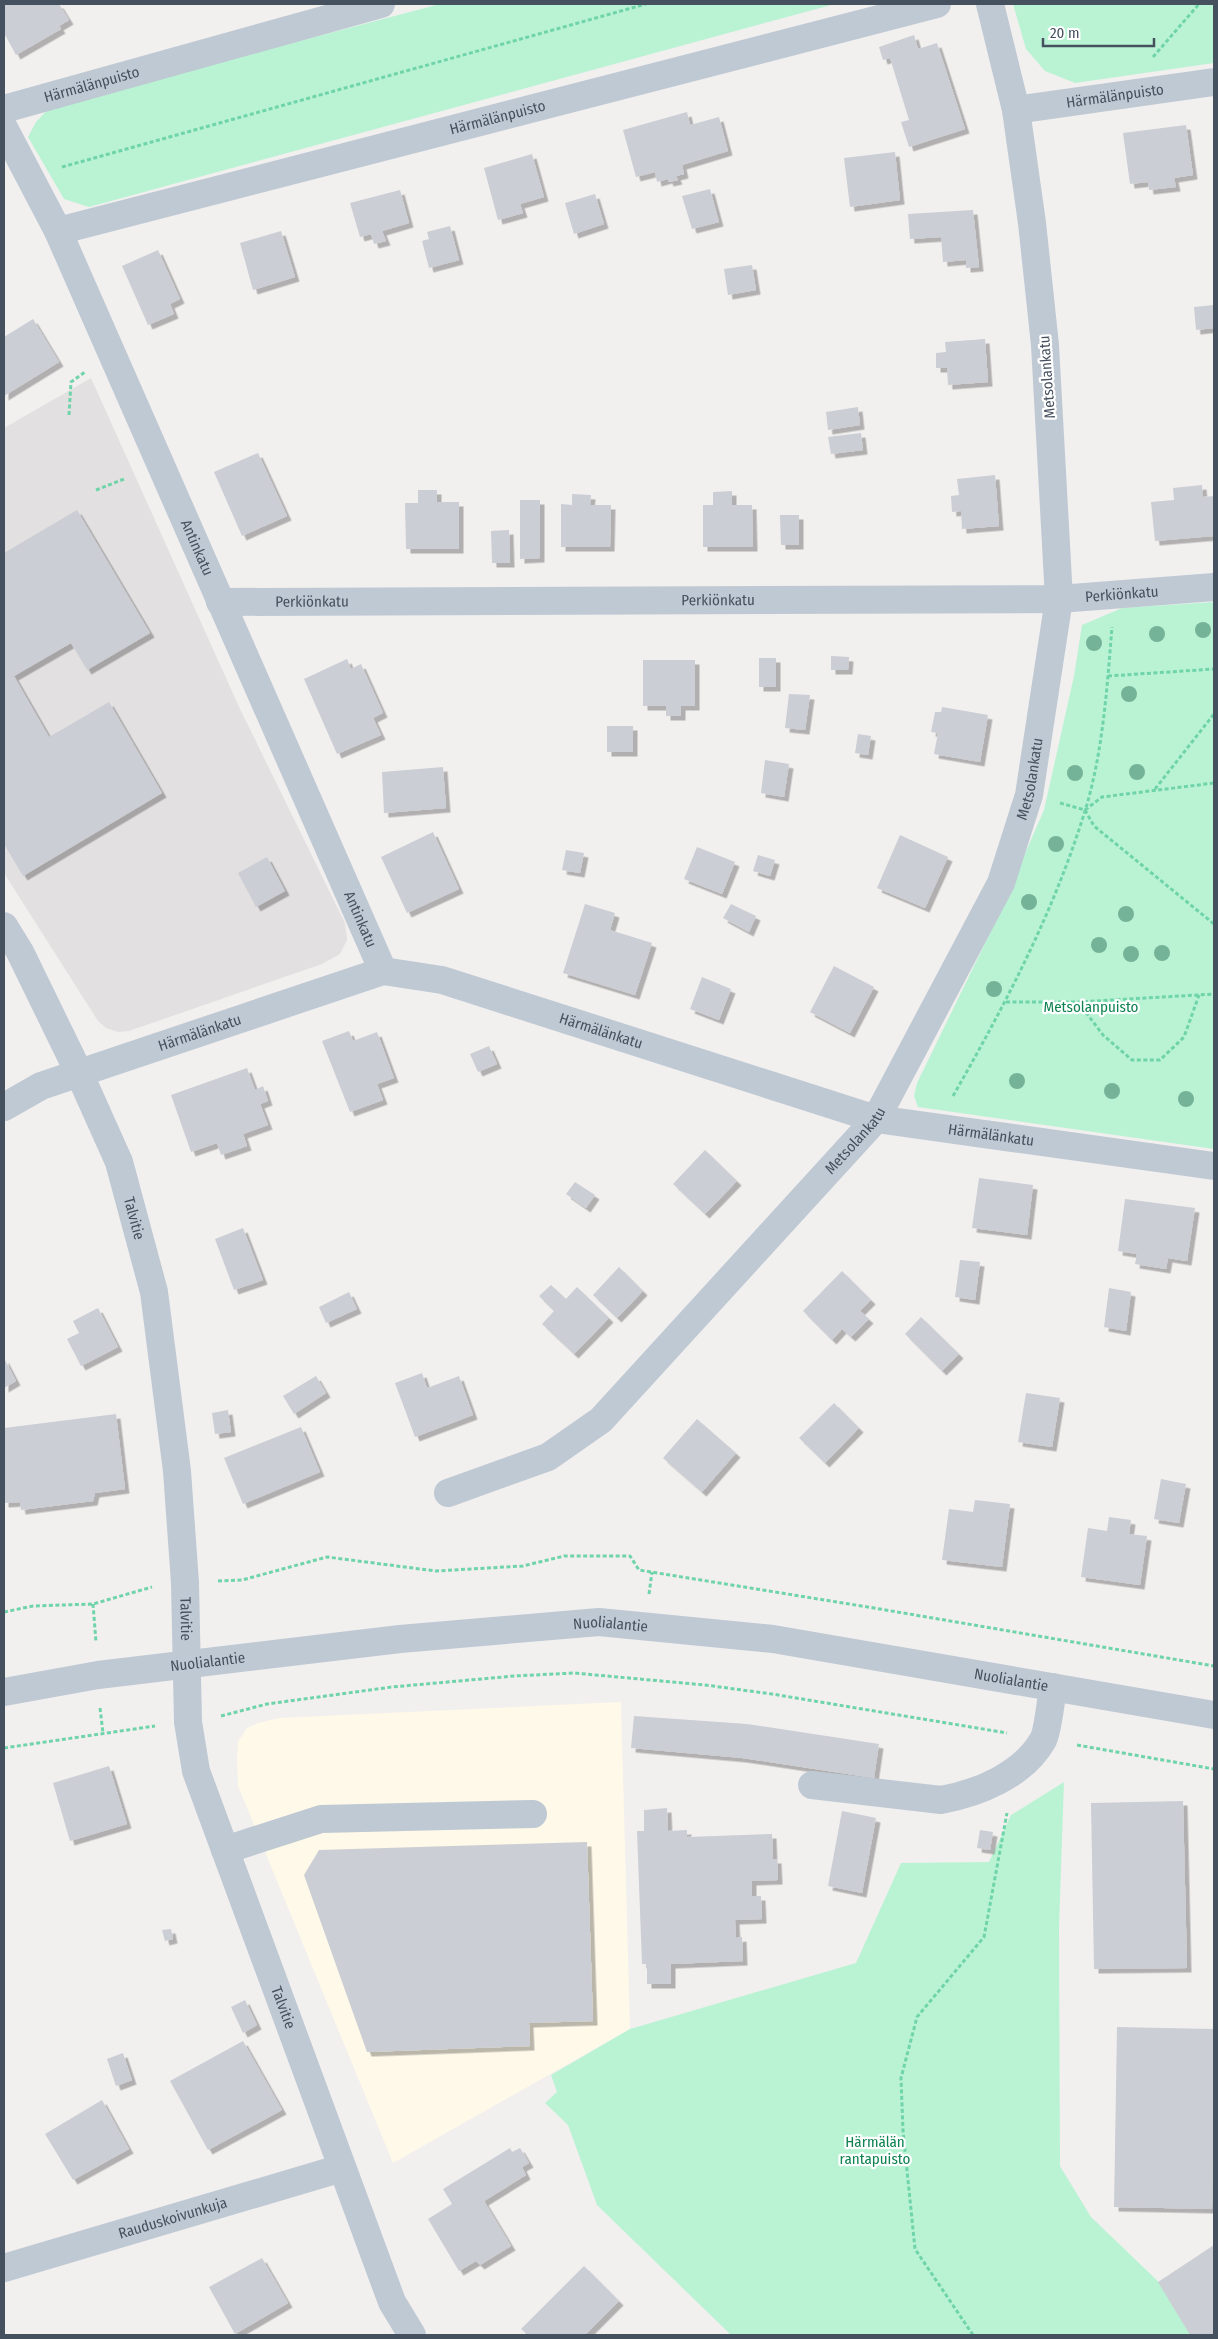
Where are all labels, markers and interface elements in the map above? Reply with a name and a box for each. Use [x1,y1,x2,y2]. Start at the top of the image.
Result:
scale bar [1043,15,1154,47]
text: 20 m [1050,24,1080,42]
street label: Härmälänpuisto [42,63,141,106]
street label: Härmälänpuisto [1065,80,1165,112]
street label: Härmälänpuisto [448,96,547,138]
street label: Metsolankatu [1035,335,1059,419]
street label: Antinkatu [177,517,217,578]
street label: Perkiönkatu [1084,582,1159,606]
street label: Perkiönkatu [681,591,755,609]
street label: Perkiönkatu [275,593,349,611]
street label: Metsolankatu [1013,737,1047,822]
street label: Antinkatu [340,888,380,950]
park label: Metsolanpuisto [1044,998,1139,1016]
street label: Härmälänkatu [557,1009,645,1053]
street label: Härmälänkatu [156,1010,244,1055]
street label: Metsolankatu [821,1104,890,1178]
street label: Härmälänkatu [947,1120,1035,1150]
street label: Talvitie [120,1195,149,1242]
street label: Talvitie [176,1597,195,1641]
street label: Nuolialantie [572,1613,649,1636]
street label: Nuolialantie [169,1649,246,1675]
street label: Nuolialantie [973,1665,1050,1695]
street label: Talvitie [267,1984,299,2031]
park label: Härmälän rantapuisto [840,2133,910,2168]
street label: Rauduskoivunkuja [116,2193,229,2243]

